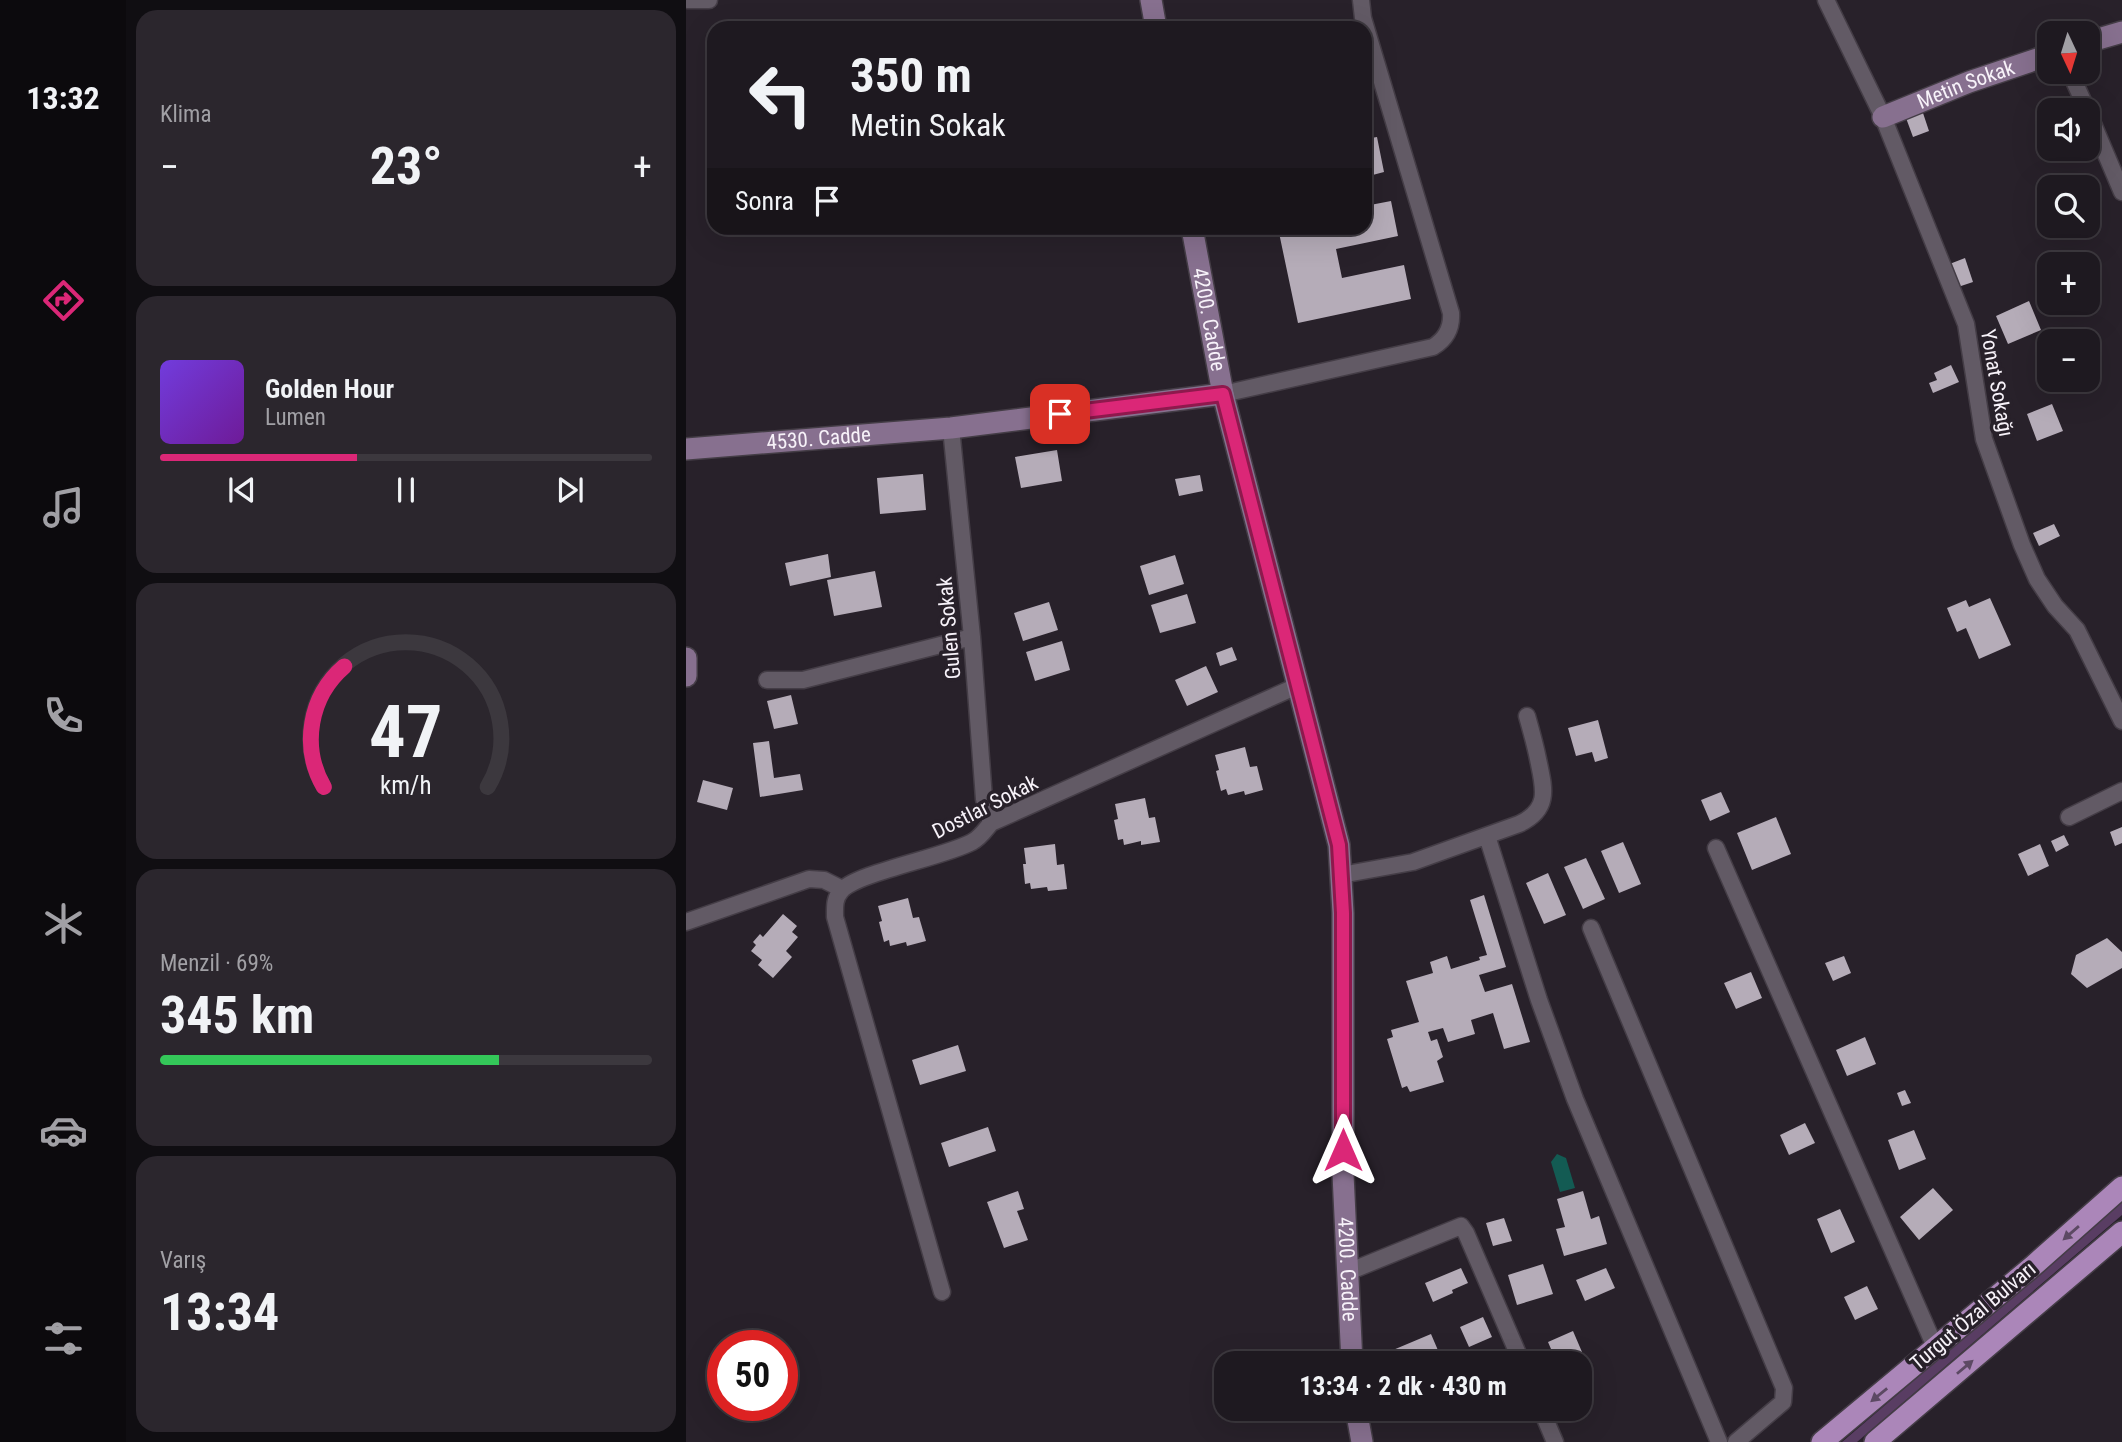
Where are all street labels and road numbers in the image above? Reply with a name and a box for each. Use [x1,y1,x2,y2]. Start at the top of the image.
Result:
street label: Metin Sokak [1914,55,2018,114]
street label: 4200. Cadde [1188,266,1230,373]
street label: Yonat Sokağı [1976,328,2018,438]
street label: 4530. Cadde [766,422,872,455]
street label: Gulen Sokak [933,575,965,680]
street label: Dostlar Sokak [928,770,1042,844]
street label: 4200. Cadde [1333,1216,1362,1322]
street label: Turgut Özal Bulvarı [1906,1257,2040,1375]

